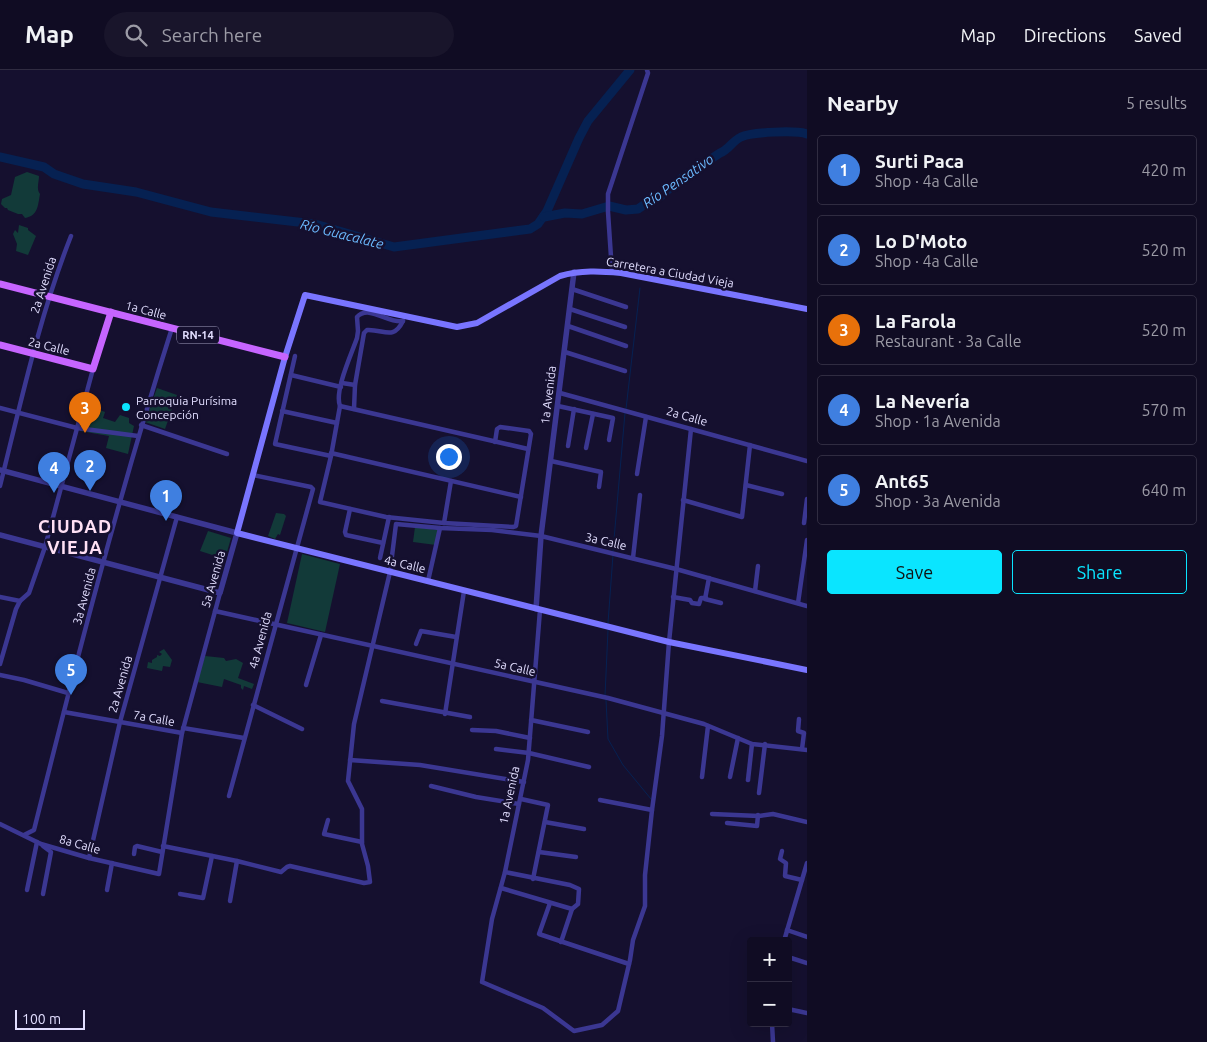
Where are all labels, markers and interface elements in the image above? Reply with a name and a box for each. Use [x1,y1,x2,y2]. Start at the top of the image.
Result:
search box [104,12,454,57]
text: Map [25,21,74,48]
icon: search [122,21,150,49]
text: Search here [162,24,262,46]
text: Map [960,25,996,45]
text: Directions [1024,25,1106,45]
text: Saved [1134,25,1182,45]
text: Nearby [827,91,898,115]
text: 5 results [1126,94,1187,112]
text: Surti Paca [875,150,964,172]
water label: Río Pensativo [640,151,717,211]
text: 1 [839,161,849,179]
text: 420 m [1141,161,1186,179]
text: Shop · 4a Calle [875,172,979,190]
water label: Río Guacalate [299,216,385,252]
text: Lo D'Moto [875,230,968,252]
text: 2 [839,241,849,259]
text: 520 m [1141,241,1186,259]
text: Shop · 4a Calle [875,252,979,270]
street label: Carretera a Ciudad Vieja [605,254,735,290]
street label: 2a Avenida [28,255,58,315]
street label: 1a Calle [124,298,168,322]
text: La Farola [875,310,956,332]
text: 3 [839,321,849,339]
text: 520 m [1141,321,1186,339]
road number: RN-14 [177,326,219,344]
text: Restaurant · 3a Calle [875,332,1021,350]
street label: 2a Calle [27,335,71,357]
street label: 1a Avenida [538,365,558,425]
text: La Nevería [875,390,970,412]
pin: 3 [69,392,101,433]
place label: Parroquia Purísima Concepción [136,394,237,421]
marker: Parroquia Purísima Concepción [120,401,132,413]
text: 4 [839,401,849,419]
text: 570 m [1141,401,1186,419]
street label: 2a Calle [665,404,709,428]
text: Shop · 1a Avenida [875,412,1001,430]
your location [436,444,462,470]
pin: 2 [74,450,106,491]
pin: 4 [38,452,70,493]
text: Ant65 [875,470,929,492]
pin: 1 [150,480,182,521]
text: 5 [839,481,849,499]
text: 640 m [1141,481,1186,499]
text: Shop · 3a Avenida [875,492,1001,510]
district label: CIUDAD VIEJA [38,516,112,557]
street label: 3a Calle [584,530,628,552]
street label: 5a Avenida [199,549,227,609]
button: Save [827,550,1002,594]
button: Share [1012,550,1187,594]
street label: 4a Calle [383,553,427,575]
street label: 3a Avenida [70,566,98,626]
street label: 4a Avenida [246,610,274,670]
pin: 5 [55,654,87,695]
street label: 2a Avenida [106,654,134,714]
street label: 5a Calle [493,656,537,678]
street label: 7a Calle [132,708,176,728]
street label: 1a Avenida [497,765,521,825]
street label: 8a Calle [58,832,102,856]
map controls [747,937,792,1027]
button: + [747,937,792,982]
button: − [747,982,792,1027]
scale bar [15,1007,85,1030]
text: 100 m [22,1011,61,1027]

